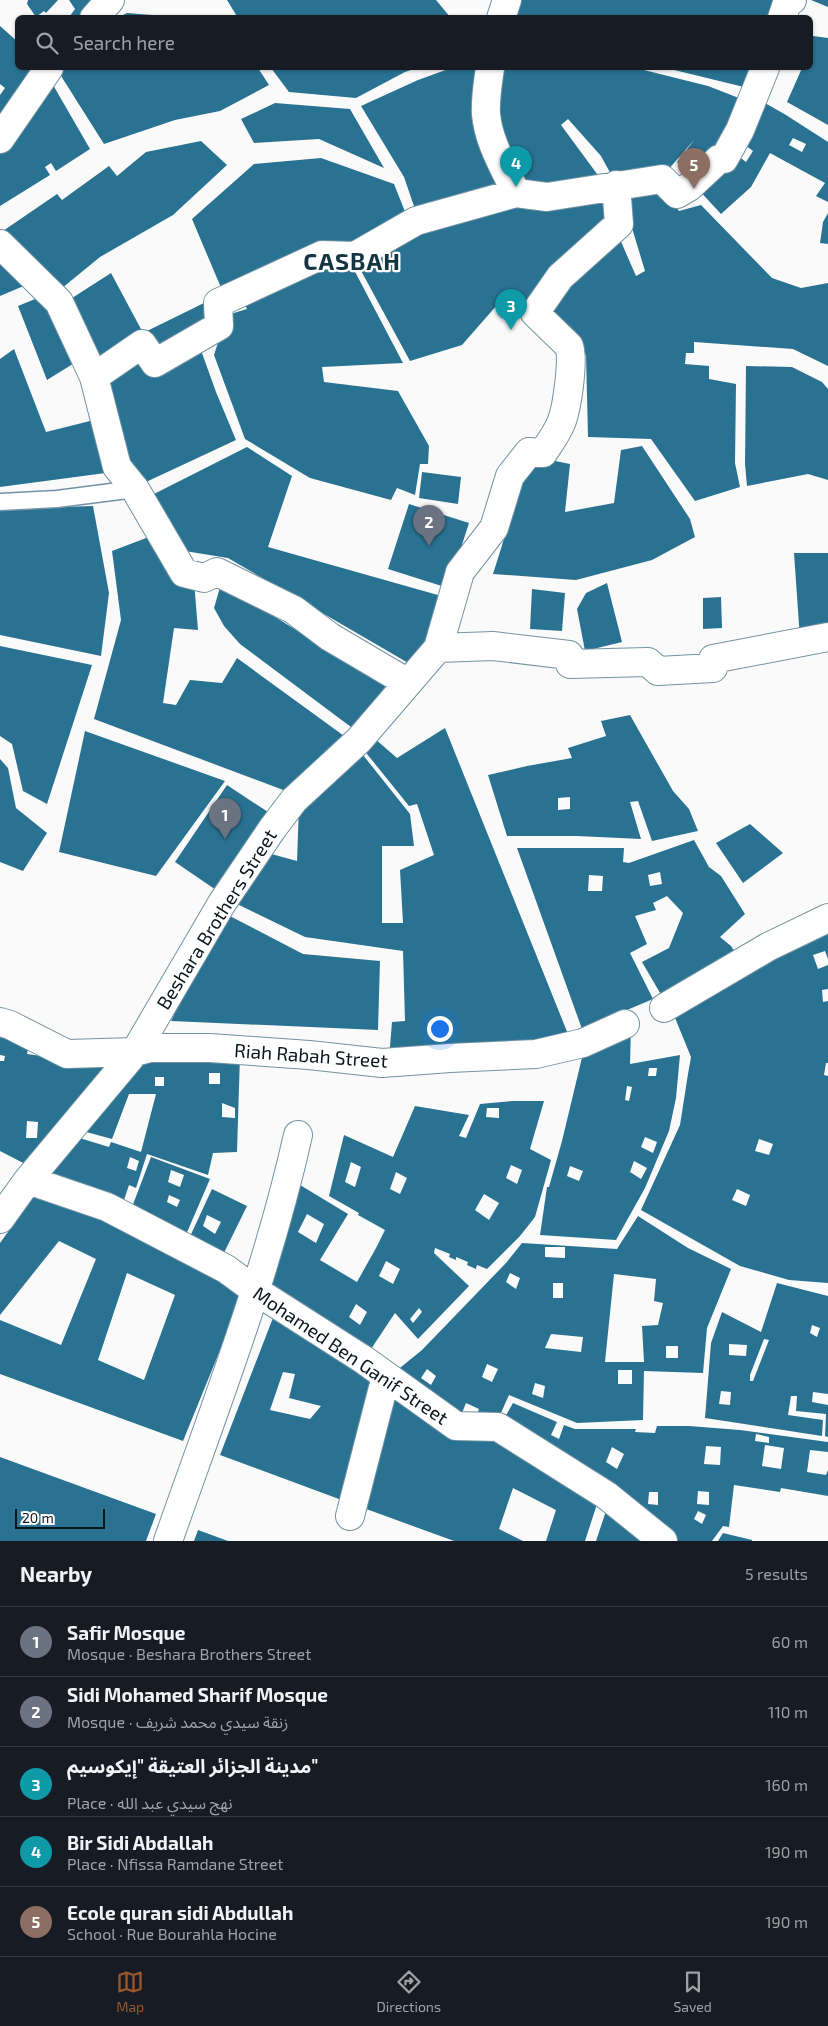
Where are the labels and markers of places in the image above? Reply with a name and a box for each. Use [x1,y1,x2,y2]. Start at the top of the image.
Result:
pin: 4 [500,146,532,187]
pin: 5 [678,148,710,189]
pin: 3 [495,289,527,330]
pin: 2 [413,505,445,546]
pin: 1 [209,798,241,839]

